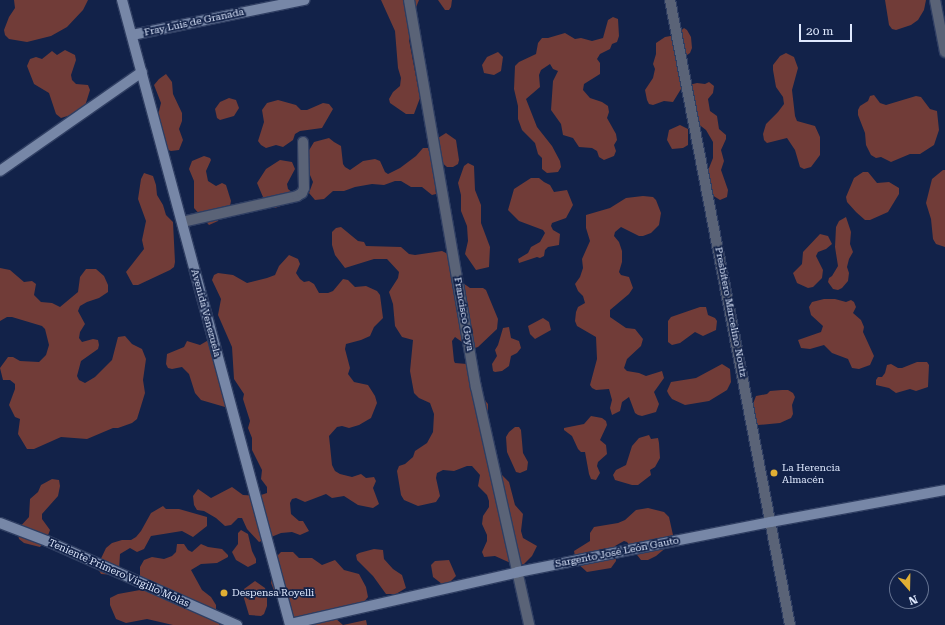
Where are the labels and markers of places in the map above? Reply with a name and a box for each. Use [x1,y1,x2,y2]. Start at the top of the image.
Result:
place label: La Herencia Almacén [782,461,840,484]
marker: La Herencia Almacén [769,468,779,478]
place label: Despensa Royelli [232,587,314,599]
marker: Despensa Royelli [219,588,229,598]

